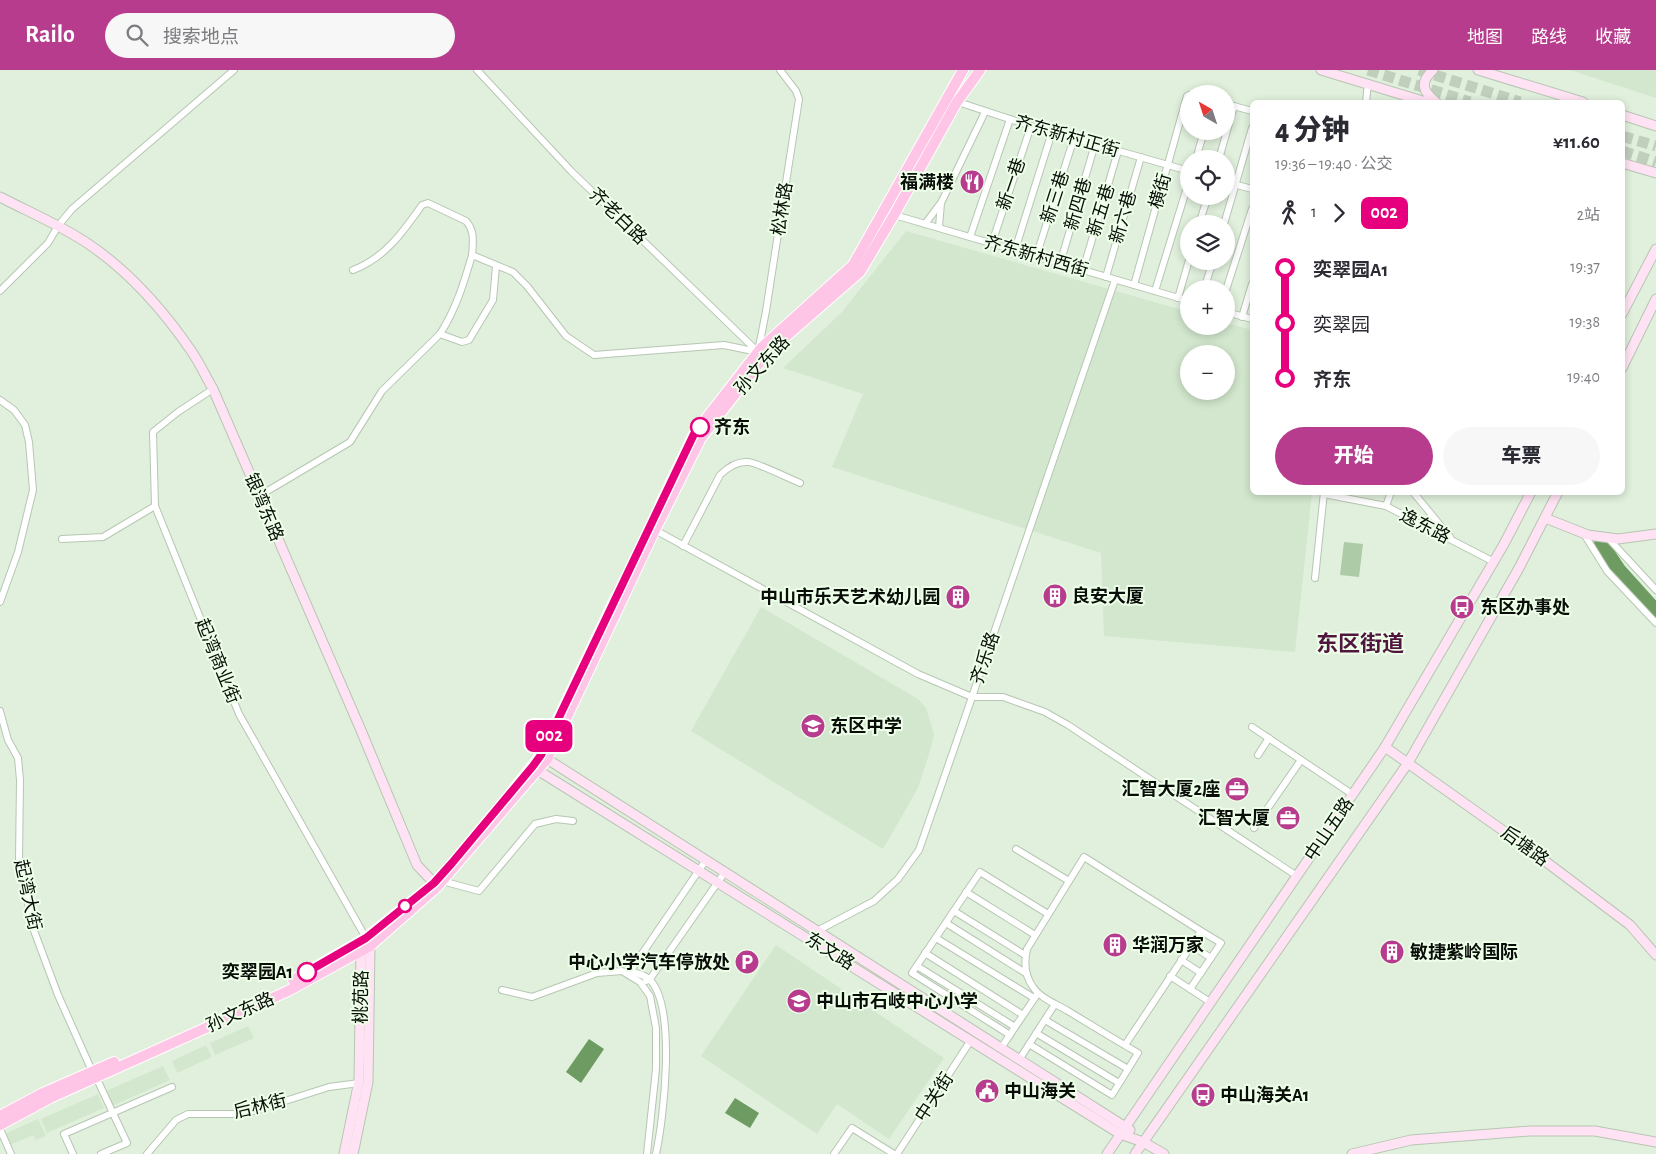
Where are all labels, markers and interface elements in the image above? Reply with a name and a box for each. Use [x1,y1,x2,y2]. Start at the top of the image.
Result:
search box [105,13,455,58]
icon: search [123,21,151,49]
text: Railo [25,23,75,47]
text: 搜索地点 [163,28,239,47]
text: 地图 [1467,29,1503,47]
text: 路线 [1531,29,1567,47]
text: 收藏 [1595,29,1631,47]
north arrow [1180,85,1235,140]
map controls [1180,85,1235,400]
street label: 齐东新村正街 [1012,112,1122,160]
text: 4 分钟 [1275,117,1349,145]
text: ¥11.60 [1553,133,1600,152]
button: locate [1180,150,1235,205]
street label: 新一巷 [993,155,1029,213]
text: 19:36 – 19:40 · 公交 [1275,156,1392,172]
street label: 新三巷 [1037,168,1073,226]
restaurant icon: 福满楼 [959,169,985,195]
street label: 横街 [1145,171,1175,211]
place label: 福满楼 [900,172,954,192]
street label: 新四巷 [1061,175,1095,233]
street label: 松林路 [768,181,796,237]
street label: 新五巷 [1084,181,1118,239]
street label: 齐老白路 [585,184,651,248]
street label: 新六巷 [1106,188,1140,246]
icon: walk [1275,199,1303,227]
icon: forward [1325,199,1353,227]
text: 1 [1311,204,1317,220]
text: 002 [1371,204,1398,222]
text: 2站 [1577,207,1600,223]
button: layers [1180,215,1235,270]
street label: 齐东新村西街 [981,232,1091,280]
text: 19:37 [1570,259,1600,275]
text: 奕翠园A1 [1313,261,1388,280]
button: + [1180,280,1235,335]
text: 19:38 [1569,314,1600,330]
text: 奕翠园 [1313,316,1370,335]
street label: 孙文东路 [730,332,794,398]
button: − [1180,345,1235,400]
text: 19:40 [1567,369,1600,385]
text: 齐东 [1313,371,1351,390]
marker: 齐东 [690,417,710,437]
place label: 齐东 [714,417,750,437]
button: 开始 [1275,427,1433,485]
button: 车票 [1443,427,1600,485]
street label: 银湾东路 [241,470,287,544]
street label: 逸东路 [1396,505,1454,547]
building icon: 良安大厦 [1042,583,1068,609]
building icon: 中山市乐天艺术幼儿园 [945,584,971,610]
place label: 良安大厦 [1072,586,1144,606]
place label: 中山市乐天艺术幼儿园 [760,587,940,607]
bus stop icon: 东区办事处 [1449,594,1475,620]
place label: 东区办事处 [1480,597,1570,617]
street label: 起湾商业街 [192,616,244,706]
street label: 齐乐路 [967,629,1003,687]
district label: 东区街道 [1316,632,1404,655]
school or university icon: 东区中学 [800,713,826,739]
place label: 东区中学 [830,716,902,736]
line badge: 002 [520,720,578,752]
text: 002 [535,727,563,745]
office icon: 汇智大厦2座 [1224,776,1250,802]
place label: 汇智大厦2座 [1122,779,1220,799]
street label: 中山五路 [1301,794,1357,864]
office icon: 汇智大厦 [1275,805,1301,831]
place label: 汇智大厦 [1198,808,1270,828]
street label: 后塘路 [1497,822,1553,870]
street label: 起湾大街 [11,858,45,932]
unlabelled marker [398,899,412,913]
street label: 东文路 [802,928,858,974]
building icon: 华润万家 [1102,932,1128,958]
place label: 华润万家 [1132,935,1204,955]
building icon: 敏捷紫岭国际 [1379,939,1405,965]
place label: 敏捷紫岭国际 [1410,942,1518,962]
parking icon: 中心小学汽车停放处 [734,949,760,975]
place label: 中心小学汽车停放处 [568,952,730,972]
place label: 奕翠园A1 [222,962,293,982]
marker: 奕翠园A1 [297,962,317,982]
street label: 桃苑路 [351,970,371,1024]
street label: 孙文东路 [203,988,277,1036]
school or university icon: 中山市石岐中心小学 [786,988,812,1014]
place label: 中山市石岐中心小学 [816,991,978,1011]
street label: 中关街 [911,1069,957,1125]
public building icon: 中山海关 [974,1078,1000,1104]
place label: 中山海关 [1004,1081,1076,1101]
bus stop icon: 中山海关A1 [1190,1082,1216,1108]
place label: 中山海关A1 [1220,1085,1309,1105]
street label: 后林街 [231,1090,289,1122]

